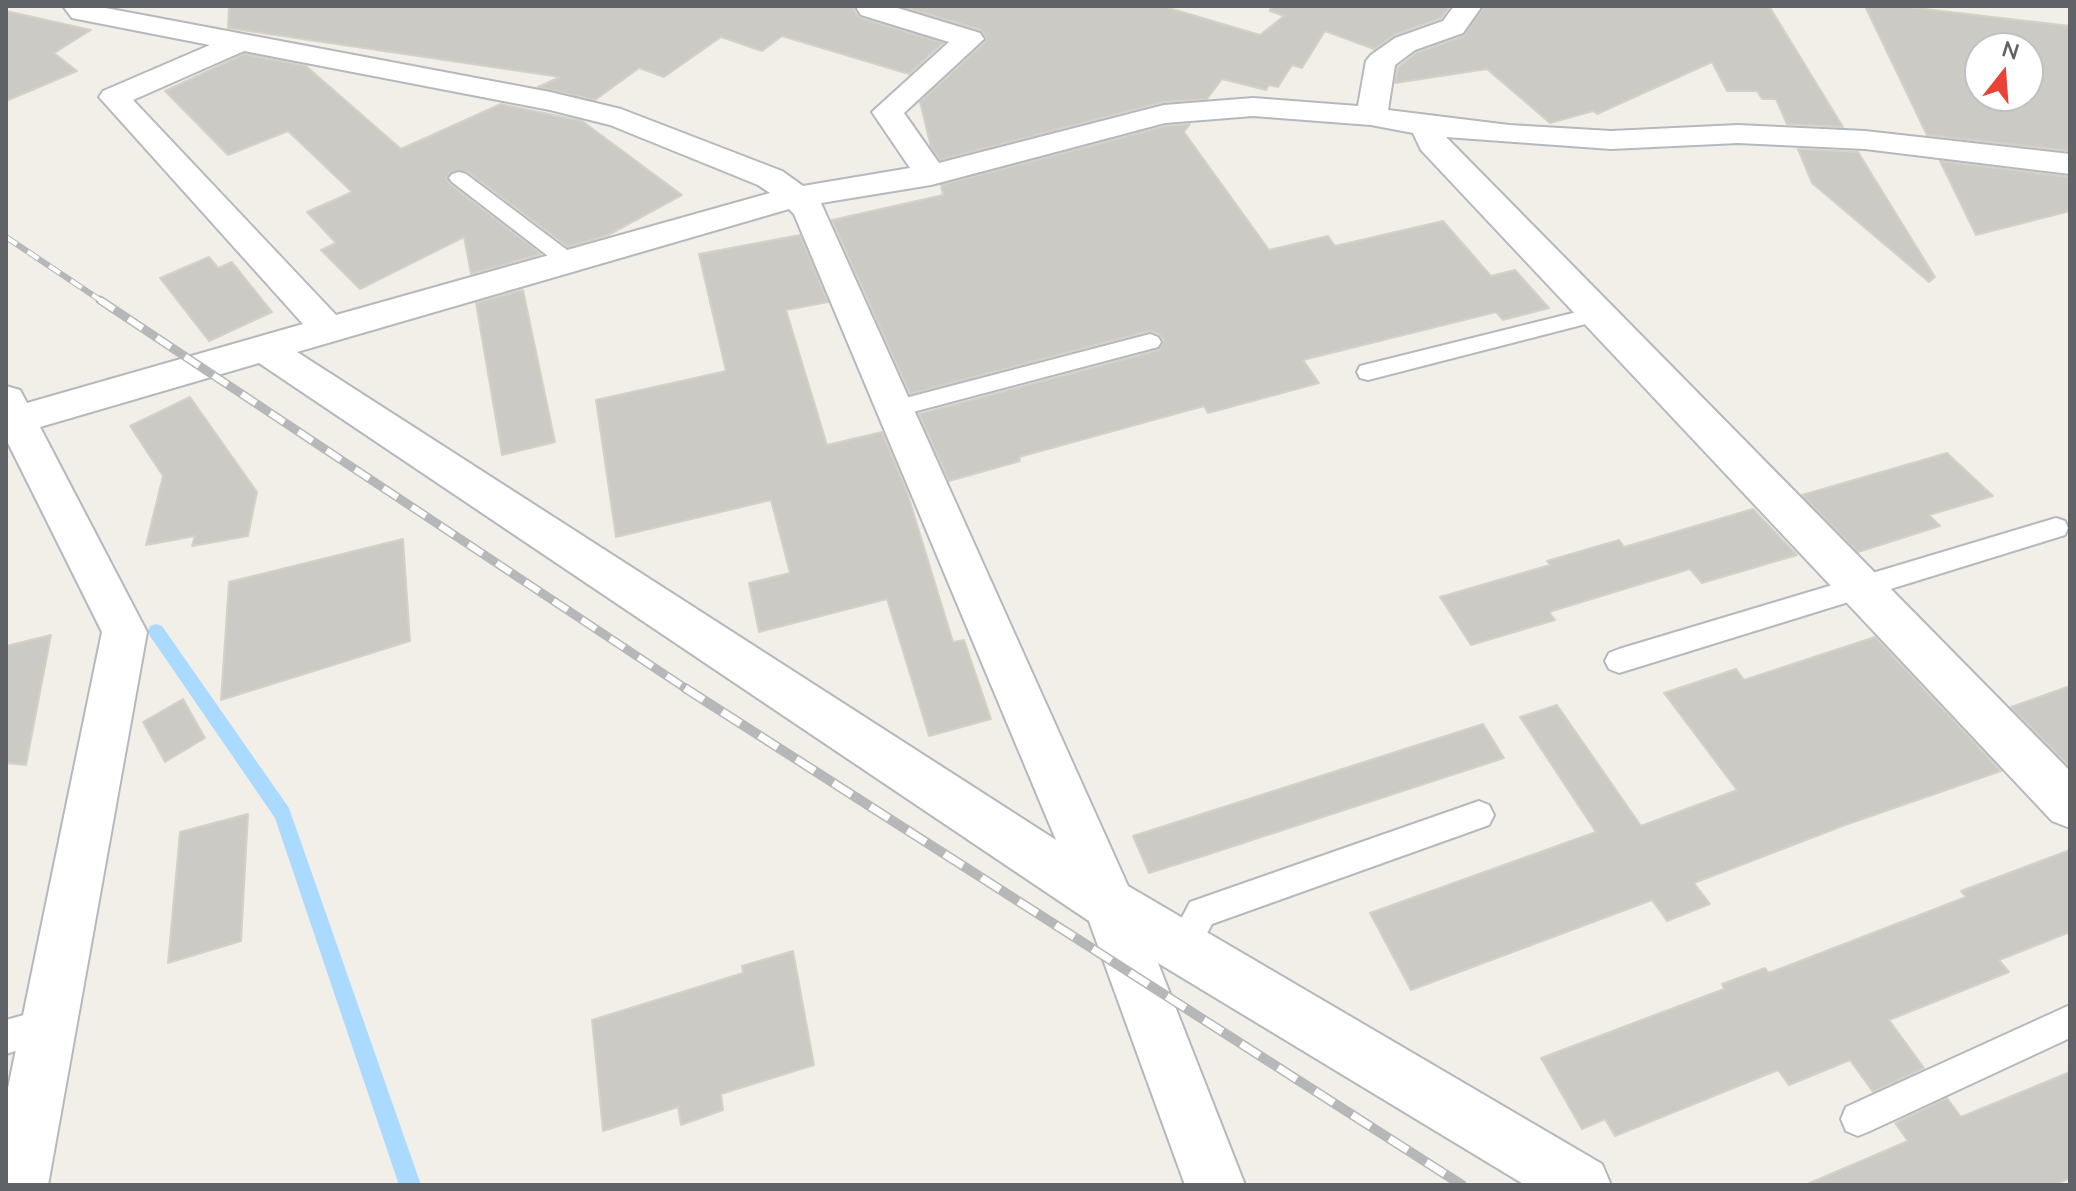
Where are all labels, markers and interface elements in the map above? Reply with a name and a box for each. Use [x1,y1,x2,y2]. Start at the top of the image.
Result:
north arrow [1964,32,2044,112]
text: N [1998,34,2023,68]

